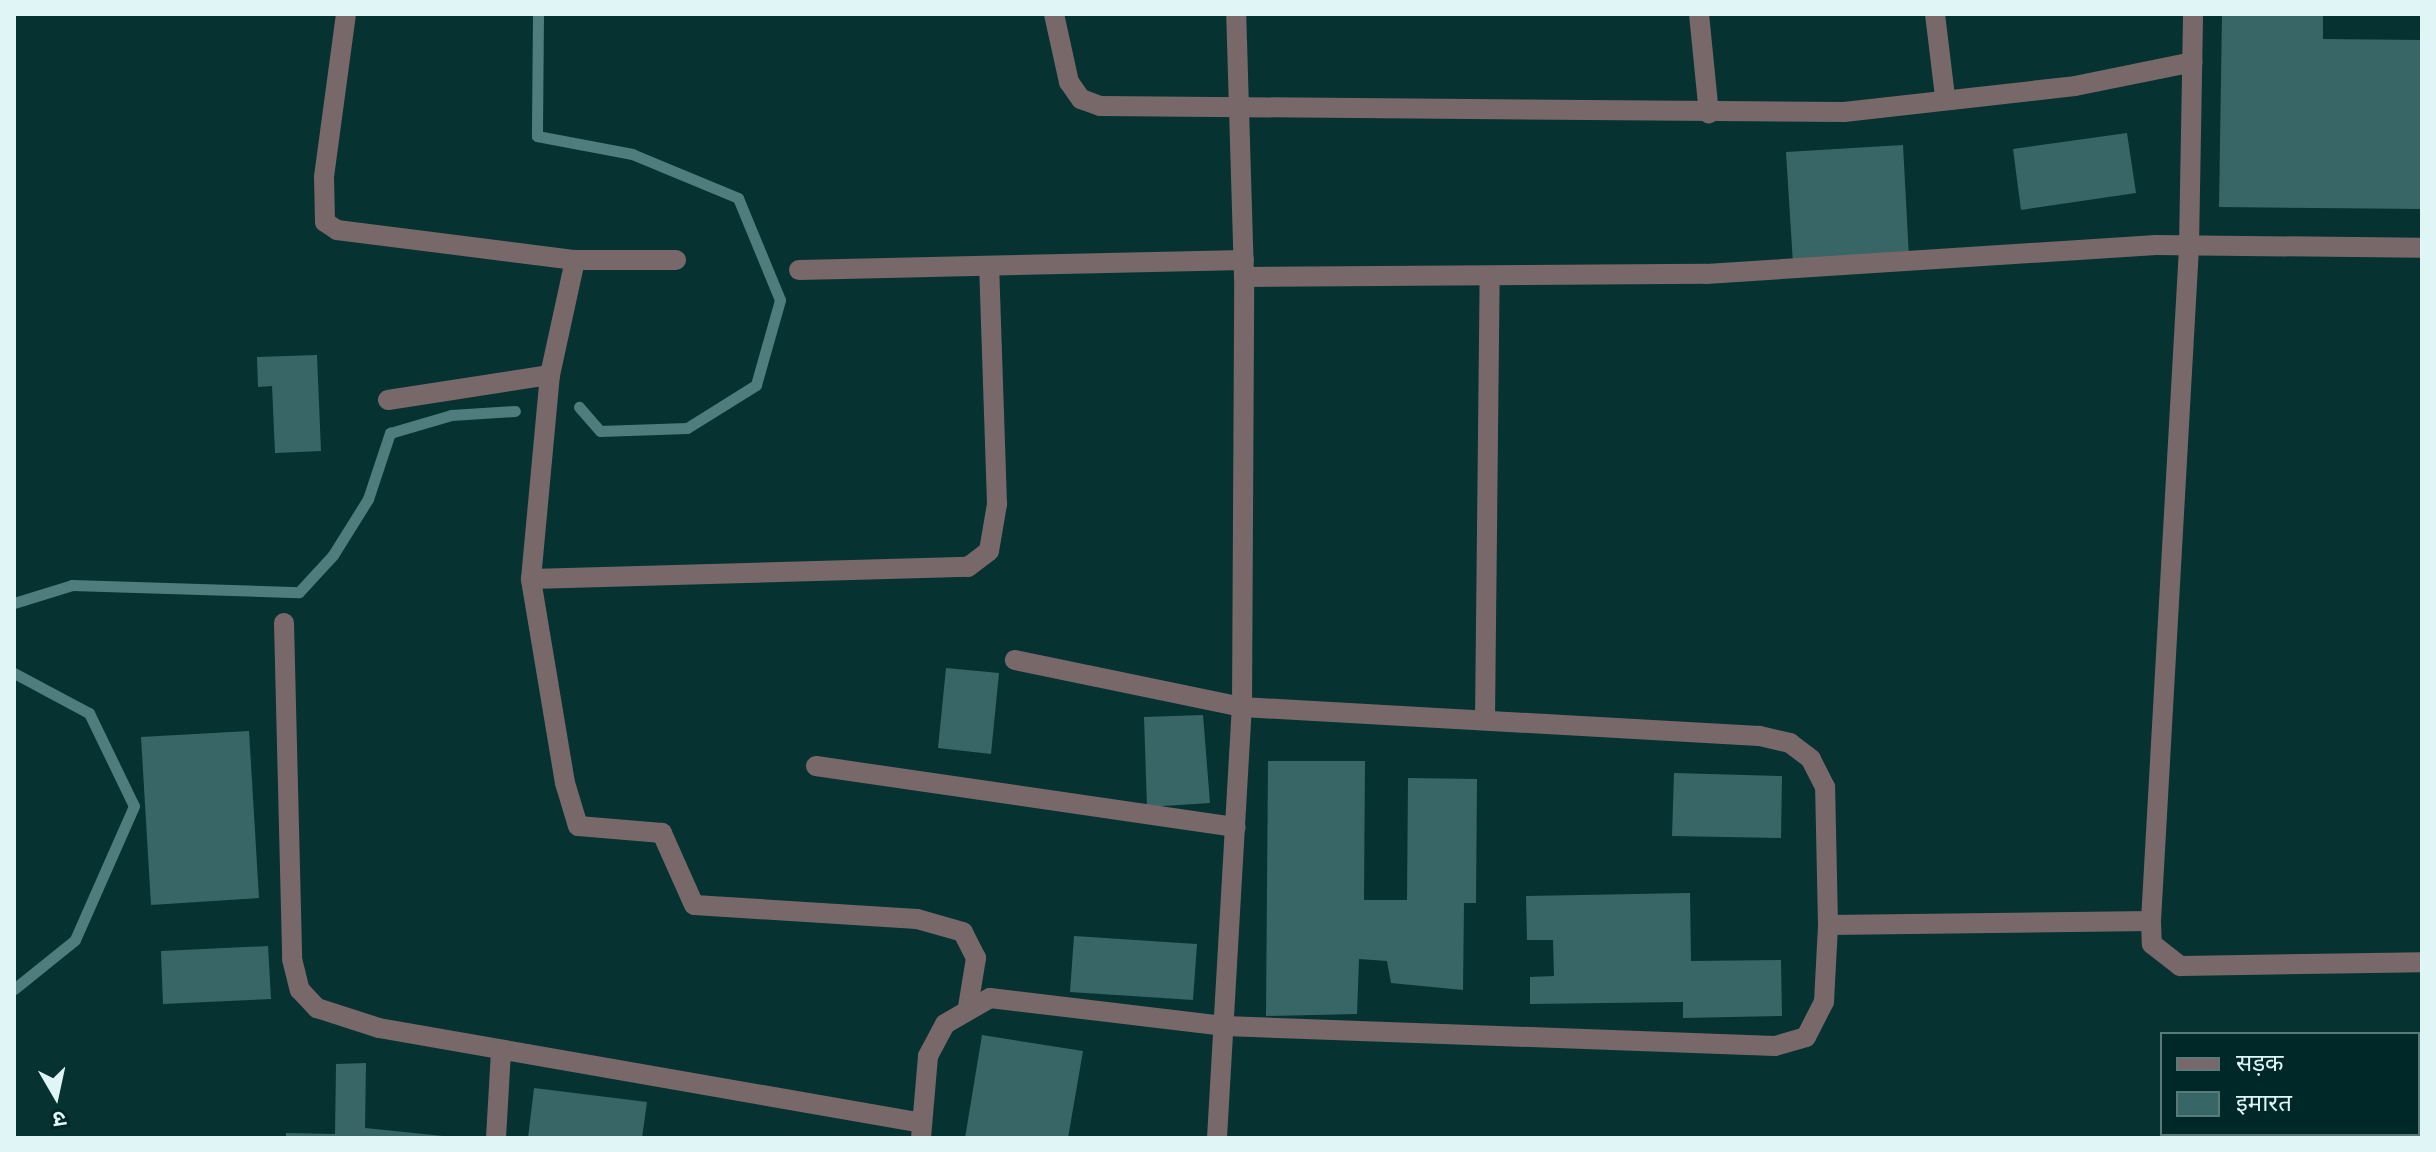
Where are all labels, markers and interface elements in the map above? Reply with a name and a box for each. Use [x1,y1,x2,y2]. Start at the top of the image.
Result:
legend [2160,1032,2420,1136]
text: सड़क [2236,1047,2284,1078]
north arrow [16,1056,96,1136]
text: इमारत [2236,1087,2292,1118]
text: उ [51,1105,68,1135]

